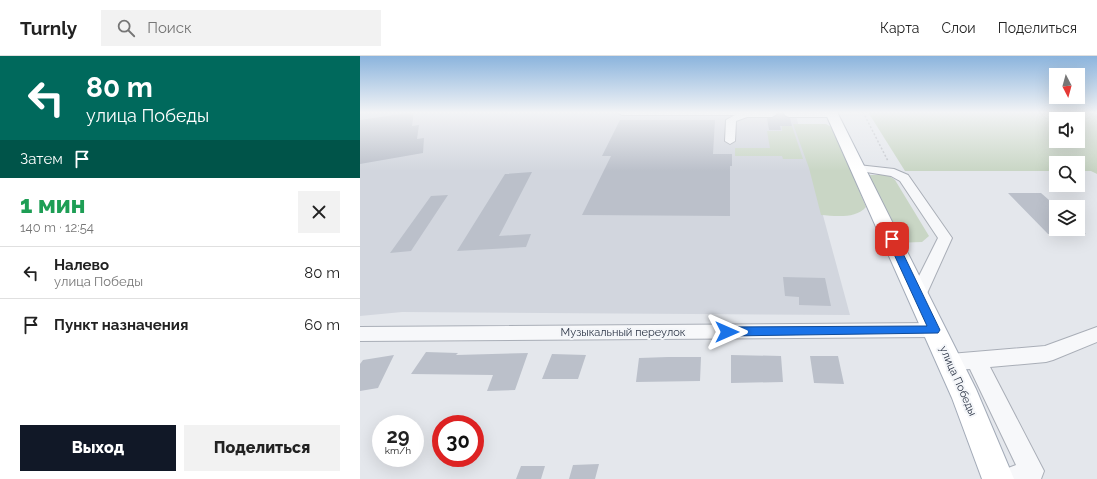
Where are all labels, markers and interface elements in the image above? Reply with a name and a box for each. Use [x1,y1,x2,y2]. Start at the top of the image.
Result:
search box [101,10,381,46]
text: Turnly [20,17,77,39]
icon: search [115,17,137,39]
text: Поиск [147,19,192,37]
text: Карта [880,20,919,36]
text: Слои [941,20,976,36]
text: Поделиться [998,20,1077,36]
north arrow [1049,68,1085,104]
map controls [1049,68,1085,236]
text: 80 m [86,71,153,104]
icon: left [20,72,72,124]
text: улица Победы [86,105,209,126]
button: sound [1049,112,1085,148]
icon: arrive [71,148,93,170]
text: Затем [20,150,63,168]
button: search [1049,156,1085,192]
text: 1 мин [20,190,85,219]
button: close [298,191,340,233]
button: layers [1049,200,1085,236]
text: 140 m · 12:54 [20,220,94,235]
pin [875,222,909,256]
icon: arrive [881,228,903,250]
text: Налево [54,256,109,274]
icon: left [20,262,42,284]
text: 80 m [304,264,340,282]
text: улица Победы [54,274,143,289]
position arrow [706,311,748,353]
icon: arrive [20,314,42,336]
text: Пункт назначения [54,316,188,334]
text: 60 m [304,316,340,334]
street label: Музыкальный переулок [561,326,686,339]
street label: улица Победы [937,344,979,418]
speed limit sign: 30 [432,415,484,467]
text: 29 [386,424,410,448]
button: Выход [20,425,176,471]
button: Поделиться [184,425,340,471]
text: km/h [385,445,411,456]

